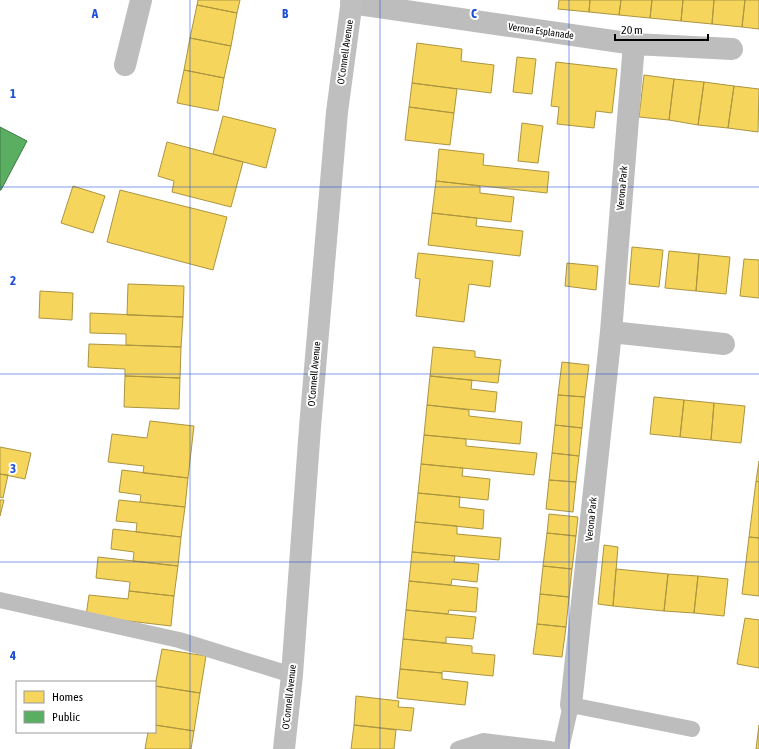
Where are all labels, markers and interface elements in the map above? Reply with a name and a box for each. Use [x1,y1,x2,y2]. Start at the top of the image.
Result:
text: A [91,6,99,21]
text: B [282,6,289,21]
text: C [471,6,477,21]
scale bar [615,16,708,42]
street label: O'Connell Avenue [335,18,355,85]
street label: Verona Esplanade [507,21,575,41]
text: 20 m [621,23,643,37]
text: 1 [10,86,16,101]
street label: Verona Park [615,165,629,211]
text: 2 [10,273,16,288]
street label: O'Connell Avenue [306,341,322,407]
text: 3 [10,461,16,476]
street label: Verona Park [583,496,599,542]
text: 4 [9,648,16,663]
street label: O'Connell Avenue [280,664,298,730]
legend [16,681,156,733]
text: Homes [52,690,83,704]
text: Public [52,710,80,724]

